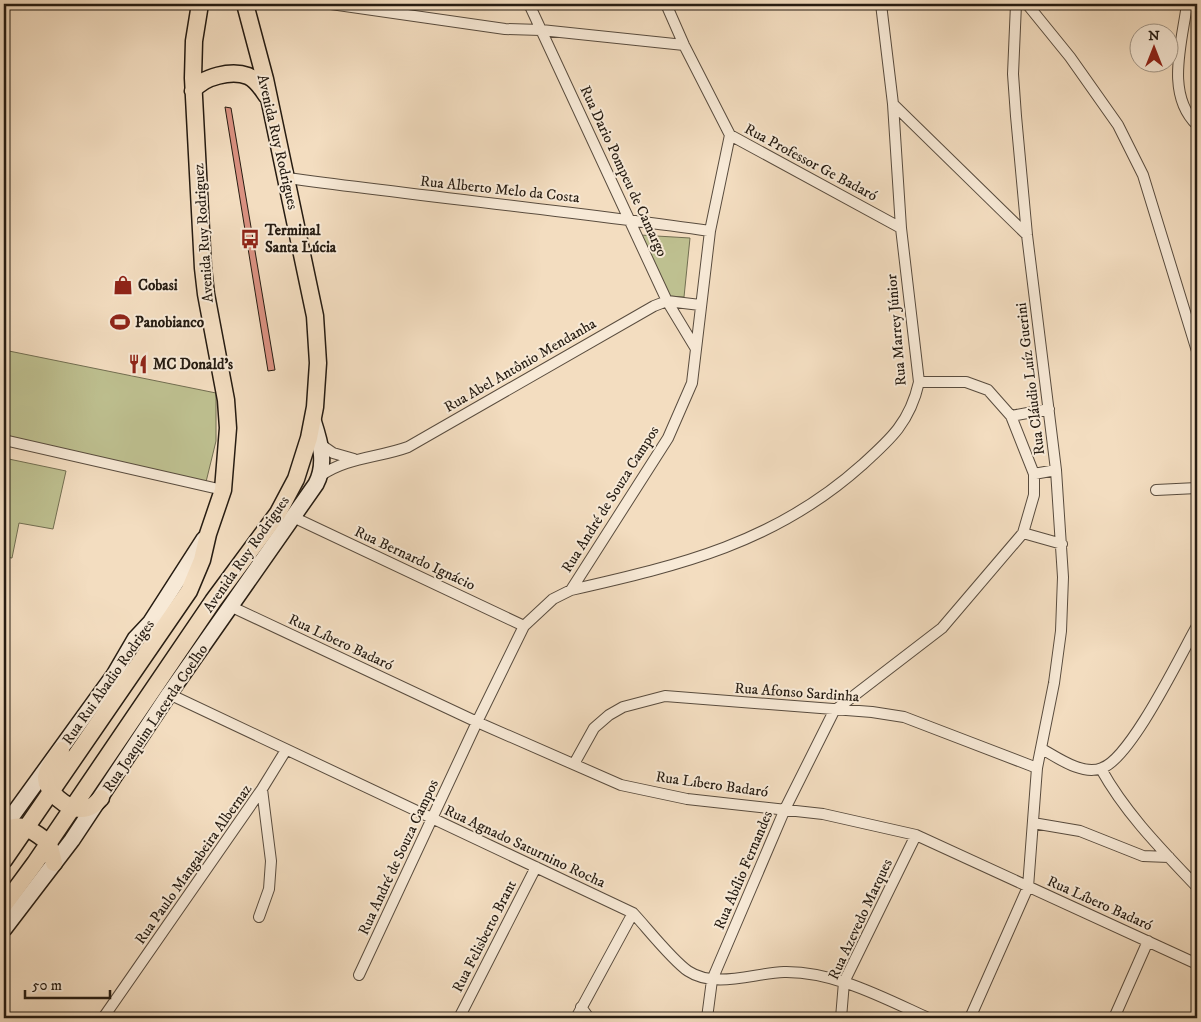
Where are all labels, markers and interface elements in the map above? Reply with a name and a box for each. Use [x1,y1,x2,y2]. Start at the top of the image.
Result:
north arrow [1128,22,1178,72]
text: N [1148,27,1160,45]
street label: Avenida Ruy Rodrigues [253,73,302,212]
street label: Rua Dario Pompeu de Camargo [576,83,672,260]
street label: Rua Professor Ge Badaró [741,119,881,206]
street label: Avenida Ruy Rodriguez [189,162,218,303]
street label: Rua Alberto Melo da Costa [419,172,581,207]
place label: Terminal Santa Lúcia [264,221,337,257]
bus stop icon: Terminal Santa Lúcia [239,228,261,250]
street label: Rua Marrey Júnior [882,273,911,387]
shop icon: Cobasi [112,274,134,296]
place label: Cobasi [138,276,178,295]
street label: Rua Cláudio Luíz Guerini [1012,301,1049,456]
sports icon: Panobianco [109,311,131,333]
place label: Panobianco [135,313,205,332]
street label: Rua Abel Antônio Mendanha [441,314,600,417]
restaurant icon: MC Donald's [127,353,149,375]
place label: MC Donald's [153,355,233,374]
street label: Rua André de Souza Campos [557,422,663,576]
street label: Avenida Ruy Rodrigues [199,492,294,616]
street label: Rua Bernardo Ignácio [351,522,478,595]
street label: Rua Líbero Badaró [285,610,396,675]
street label: Rua Rui Abadio Rodriges [58,616,159,749]
street label: Rua Joaquim Lacerda Coelho [99,641,212,796]
street label: Rua Afonso Sardinha [734,679,861,706]
street label: Rua Líbero Badaró [654,767,769,802]
street label: Rua André de Souza Campos [354,776,443,938]
street label: Rua Paulo Mangabeira Albernaz [131,780,256,948]
street label: Rua Agnado Saturnino Rocha [441,801,609,892]
street label: Rua Abílio Fernandes [710,808,777,933]
street label: Rua Azevedo Marques [824,856,897,983]
street label: Rua Líbero Badaró [1044,872,1155,935]
street label: Rua Felisberto Brant [448,877,521,995]
scale bar [25,967,110,999]
text: 50 m [32,976,62,995]

